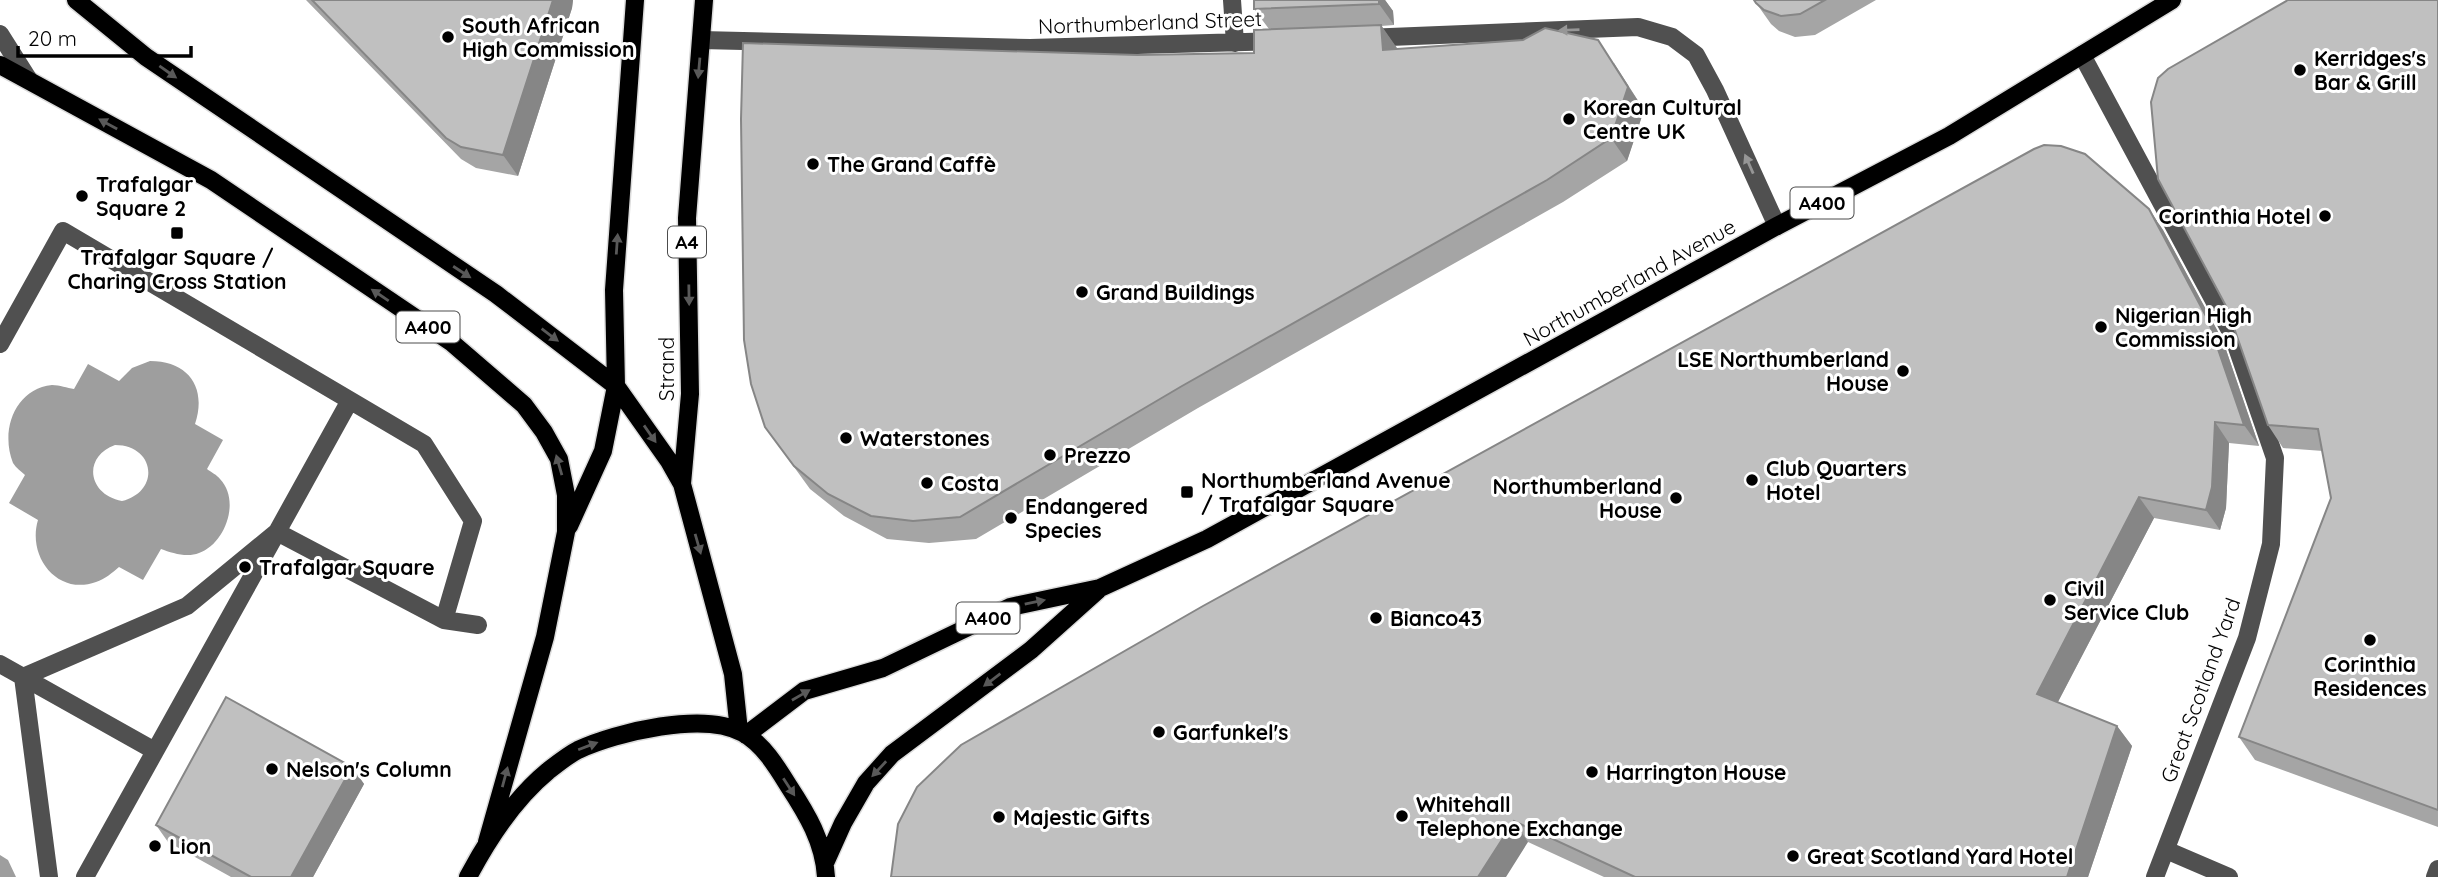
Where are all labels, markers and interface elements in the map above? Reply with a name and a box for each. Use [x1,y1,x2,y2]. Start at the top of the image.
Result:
street label: Northumberland Street [1037,5,1263,39]
place label: South African High Commission [462,12,634,62]
scale bar [18,14,191,58]
one-way arrow [1558,24,1580,35]
text: 20 m [28,25,77,51]
marker: South African High Commission [440,29,456,45]
place label: Kerridges's Bar & Grill [2314,45,2426,95]
one-way arrow [693,57,704,79]
marker: Kerridges's Bar & Grill [2292,62,2308,78]
one-way arrow [159,65,177,79]
place label: Korean Cultural Centre UK [1583,94,1742,144]
marker: Korean Cultural Centre UK [1561,111,1577,127]
one-way arrow [98,118,118,130]
place label: The Grand Caffè [827,151,996,177]
one-way arrow [1743,154,1755,174]
marker: The Grand Caffè [805,156,821,172]
place label: Trafalgar Square 2 [96,171,193,221]
marker: Trafalgar Square 2 [74,188,90,204]
road number: A400 [1790,188,1854,218]
place label: Corinthia Hotel [2158,203,2311,229]
marker: Corinthia Hotel [2317,208,2333,224]
street label: Northumberland Avenue [1518,213,1740,351]
marker: Trafalgar Square / Charing Cross Station [169,225,185,241]
road number: A4 [668,226,706,258]
one-way arrow [612,233,623,255]
place label: Trafalgar Square / Charing Cross Station [67,244,287,294]
one-way arrow [452,265,472,278]
place label: Grand Buildings [1096,279,1255,305]
one-way arrow [683,284,694,306]
marker: Grand Buildings [1074,284,1090,300]
one-way arrow [371,289,390,302]
place label: Nigerian High Commission [2115,302,2252,352]
road number: A400 [396,312,460,342]
marker: Nigerian High Commission [2093,319,2109,335]
one-way arrow [541,328,559,342]
street label: Strand [653,337,679,401]
place label: LSE Northumberland House [1677,346,1889,396]
marker: LSE Northumberland House [1895,363,1911,379]
one-way arrow [643,425,657,443]
place label: Waterstones [860,425,990,451]
marker: Waterstones [838,430,854,446]
place label: Prezzo [1064,442,1131,468]
marker: Prezzo [1042,447,1058,463]
one-way arrow [554,454,564,475]
place label: Club Quarters Hotel [1766,455,1907,505]
place label: Northumberland Avenue / Trafalgar Square [1201,467,1451,517]
place label: Costa [941,470,999,496]
marker: Club Quarters Hotel [1744,472,1760,488]
place label: Northumberland House [1493,473,1662,523]
marker: Costa [919,475,935,491]
marker: Northumberland Avenue / Trafalgar Square [1179,484,1195,500]
marker: Northumberland House [1668,490,1684,506]
place label: Endangered Species [1025,493,1148,543]
marker: Endangered Species [1003,510,1019,526]
one-way arrow [694,534,704,555]
place label: Trafalgar Square [259,554,435,580]
marker: Trafalgar Square [237,559,253,575]
place label: Civil Service Club [2064,575,2189,625]
marker: Civil Service Club [2042,592,2058,608]
street label: Great Scotland Yard [2155,594,2245,786]
one-way arrow [1024,596,1046,607]
road number: A400 [956,603,1020,634]
place label: Bianco43 [1390,605,1482,631]
marker: Bianco43 [1368,610,1384,626]
marker: Corinthia Residences [2362,632,2378,648]
place label: Corinthia Residences [2313,651,2427,701]
one-way arrow [983,673,1001,687]
one-way arrow [792,689,811,701]
place label: Garfunkel's [1173,719,1288,745]
marker: Garfunkel's [1151,724,1167,740]
one-way arrow [578,741,599,752]
place label: Nelson's Column [286,756,452,782]
place label: Harrington House [1606,759,1786,785]
one-way arrow [871,760,887,778]
marker: Nelson's Column [264,761,280,777]
marker: Harrington House [1584,764,1600,780]
one-way arrow [500,765,511,787]
one-way arrow [783,777,796,796]
place label: Whitehall Telephone Exchange [1416,791,1623,841]
place label: Majestic Gifts [1013,804,1150,830]
marker: Whitehall Telephone Exchange [1394,808,1410,824]
marker: Majestic Gifts [991,809,1007,825]
place label: Lion [169,833,211,859]
marker: Lion [147,838,163,854]
place label: Great Scotland Yard Hotel [1807,843,2074,869]
marker: Great Scotland Yard Hotel [1785,848,1801,864]

